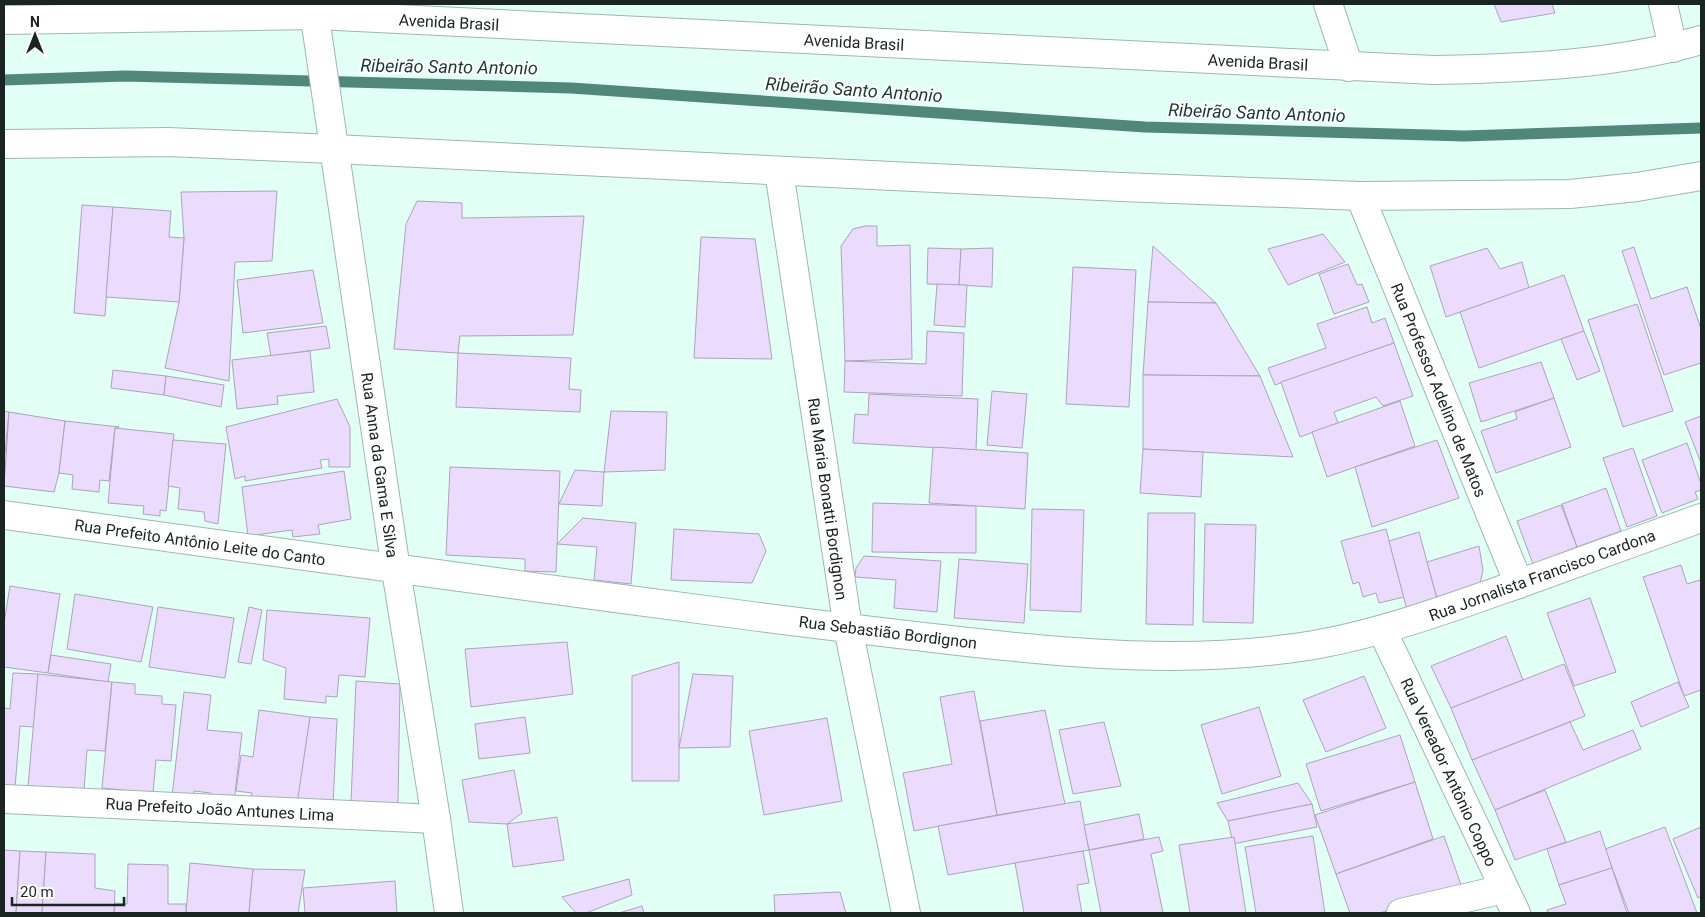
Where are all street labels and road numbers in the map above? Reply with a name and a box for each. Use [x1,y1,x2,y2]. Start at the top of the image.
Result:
street label: Avenida Brasil [398,10,500,35]
street label: Avenida Brasil [803,30,905,55]
street label: Avenida Brasil [1207,50,1309,75]
street label: Rua Professor Adelino de Matos [1387,280,1490,500]
street label: Rua Anna da Gama E Silva [357,371,402,559]
street label: Rua Maria Bonatti Bordignon [804,397,851,601]
street label: Rua Prefeito Antônio Leite do Canto [73,515,327,570]
street label: Rua Jornalista Francisco Cardona [1426,526,1658,625]
street label: Rua Sebastião Bordignon [798,612,978,653]
street label: Rua Vereador Antônio Coppo [1396,675,1501,869]
street label: Rua Prefeito João Antunes Lima [105,794,335,825]

